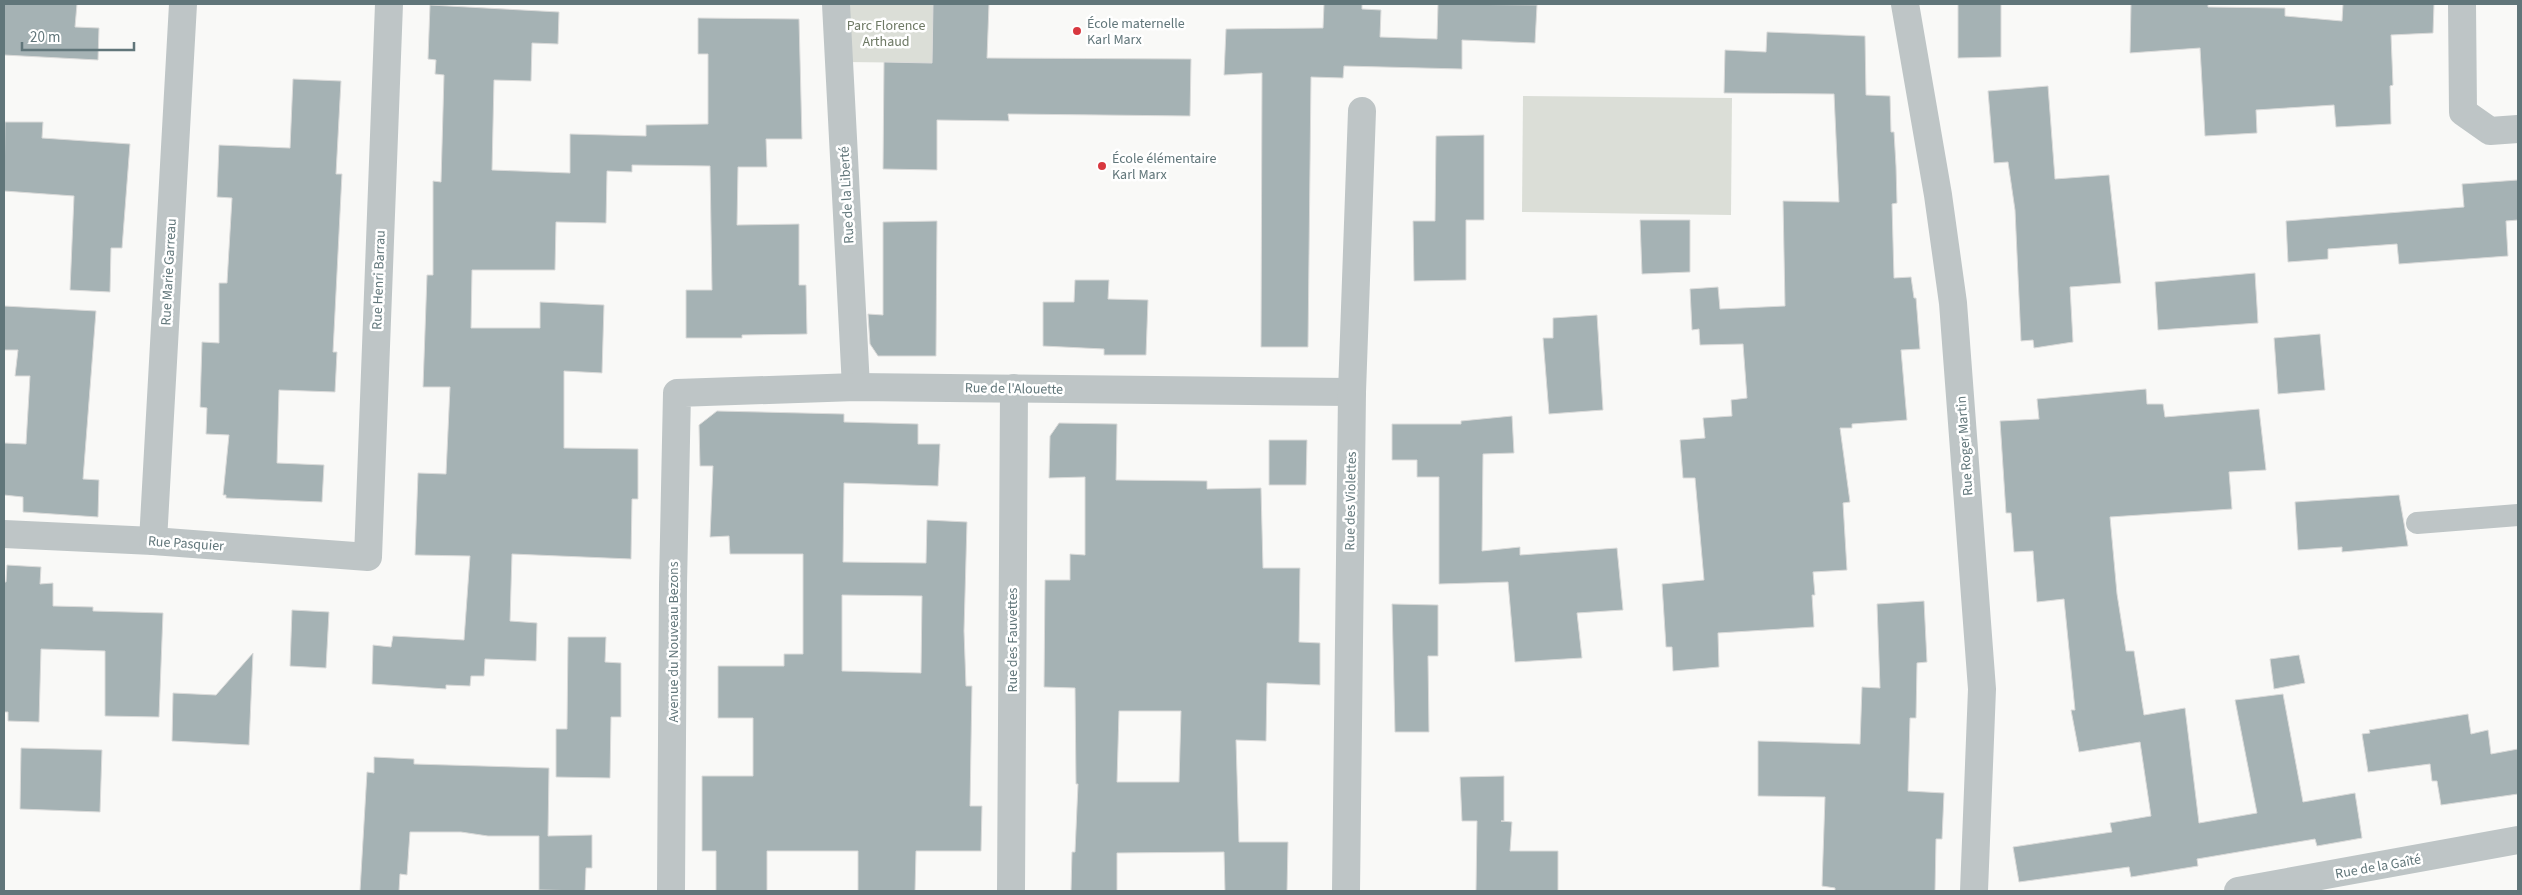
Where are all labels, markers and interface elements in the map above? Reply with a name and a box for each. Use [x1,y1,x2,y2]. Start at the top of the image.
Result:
place label: École maternelle Karl Marx [1087,14,1185,50]
park label: Parc Florence Arthaud [847,16,925,52]
scale bar [22,20,135,52]
marker: École maternelle Karl Marx [1071,25,1083,37]
text: 20 m [30,27,60,48]
street label: Rue de la Liberté [834,146,860,244]
place label: École élémentaire Karl Marx [1112,149,1217,185]
marker: École élémentaire Karl Marx [1096,160,1108,172]
street label: Rue Marie Garreau [156,218,182,326]
street label: Rue Henri Barrau [367,230,391,330]
street label: Rue de l'Alouette [965,378,1063,400]
street label: Rue Roger Martin [1952,395,1978,497]
street label: Rue des Violettes [1340,451,1362,551]
street label: Rue Pasquier [147,531,225,557]
street label: Avenue du Nouveau Bezons [664,561,684,723]
street label: Rue des Fauvettes [1003,587,1023,692]
street label: Rue de la Gaîté [2334,850,2423,884]

